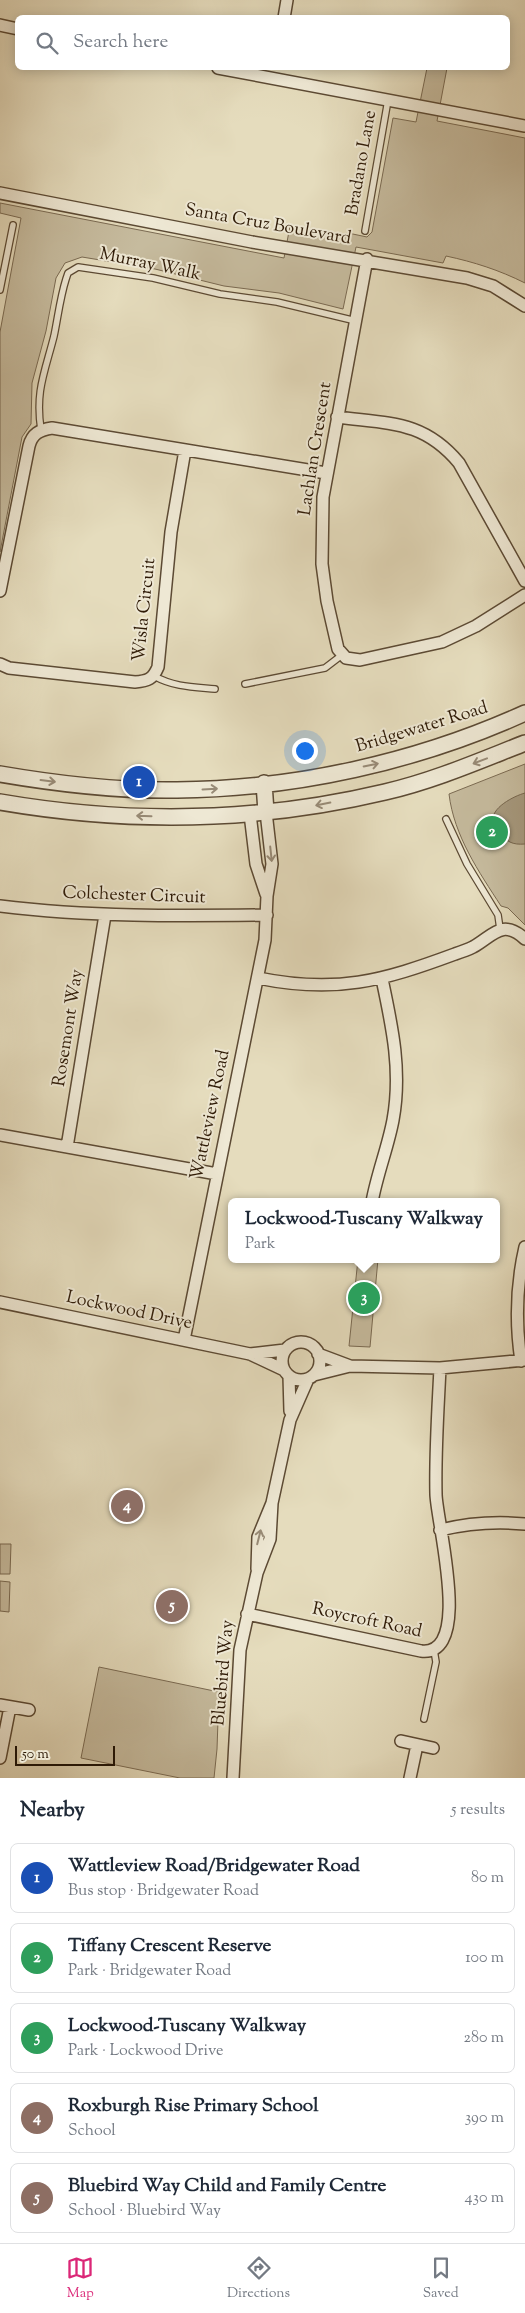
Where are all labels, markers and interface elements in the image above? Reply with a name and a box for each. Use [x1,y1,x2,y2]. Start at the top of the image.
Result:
search box [15,15,510,70]
icon: search [33,29,61,57]
text: Search here [73,29,168,56]
street label: Bradano Lane [340,108,384,218]
street label: Santa Cruz Boulevard [183,198,353,252]
street label: Murray Walk [97,242,203,288]
street label: Lachlan Crescent [293,380,339,518]
street label: Wisla Circuit [127,557,163,663]
street label: Bridgewater Road [353,696,491,760]
your location [292,738,318,764]
one-way arrow [472,757,488,766]
one-way arrow [362,760,378,770]
pin: 1 [123,763,155,801]
one-way arrow [40,777,56,787]
one-way arrow [202,785,218,794]
one-way arrow [316,800,332,810]
one-way arrow [136,812,152,821]
pin: 2 [476,813,508,851]
one-way arrow [266,846,276,862]
street label: Colchester Circuit [62,881,206,911]
street label: Rosemont Way [47,967,91,1089]
street label: Wattleview Road [184,1047,238,1183]
popup [228,1198,500,1263]
text: Lockwood-Tuscany Walkway [245,1206,483,1233]
text: Park [245,1233,276,1256]
pin: 3 [348,1279,380,1317]
street label: Lockwood Drive [64,1285,194,1337]
pin: 4 [111,1487,143,1525]
one-way arrow [255,1530,264,1546]
pin: 5 [156,1587,188,1625]
street label: Roycroft Road [310,1597,424,1645]
street label: Bluebird Way [206,1619,242,1727]
scale bar [15,1743,115,1766]
text: 50 m [22,1745,49,1765]
text: Nearby [20,1796,85,1826]
text: 5 results [451,1799,505,1822]
text: Wattleview Road/Bridgewater Road [68,1853,360,1880]
text: 1 [34,1867,40,1890]
text: 80 m [471,1867,504,1890]
text: Bus stop · Bridgewater Road [68,1880,259,1903]
text: Tiffany Crescent Reserve [68,1933,271,1960]
text: 2 [33,1947,41,1970]
text: 100 m [465,1947,504,1970]
text: Park · Bridgewater Road [68,1960,231,1983]
text: Lockwood-Tuscany Walkway [68,2013,306,2040]
text: 3 [34,2027,40,2050]
text: 280 m [463,2027,504,2050]
text: Park · Lockwood Drive [68,2040,223,2063]
text: Roxburgh Rise Primary School [68,2093,318,2120]
text: 4 [33,2107,41,2130]
text: 390 m [465,2107,504,2130]
text: School [68,2120,116,2143]
text: Bluebird Way Child and Family Centre [68,2173,386,2200]
text: 5 [34,2187,40,2210]
text: 430 m [465,2187,504,2210]
text: School · Bluebird Way [68,2200,221,2223]
tab: Map [66,2254,94,2304]
tab: Directions [227,2254,290,2304]
tab: Saved [423,2254,459,2304]

